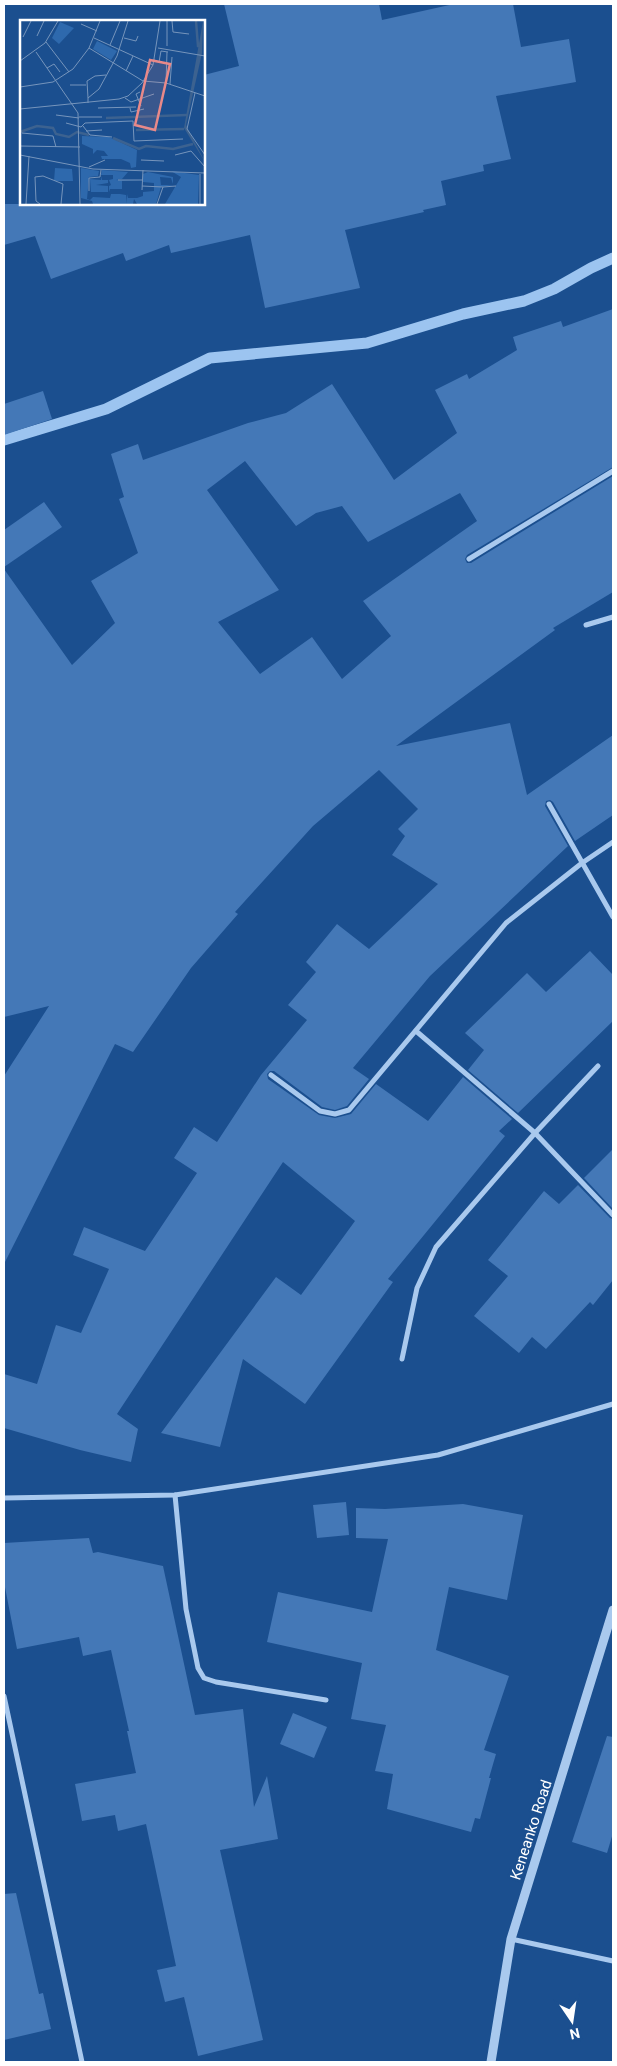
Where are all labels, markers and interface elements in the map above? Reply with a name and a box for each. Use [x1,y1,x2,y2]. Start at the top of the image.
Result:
inset map [20,20,205,205]
street label: Keneanko Road [506,1778,556,1882]
north arrow [547,1996,597,2046]
text: N [568,2025,582,2043]

